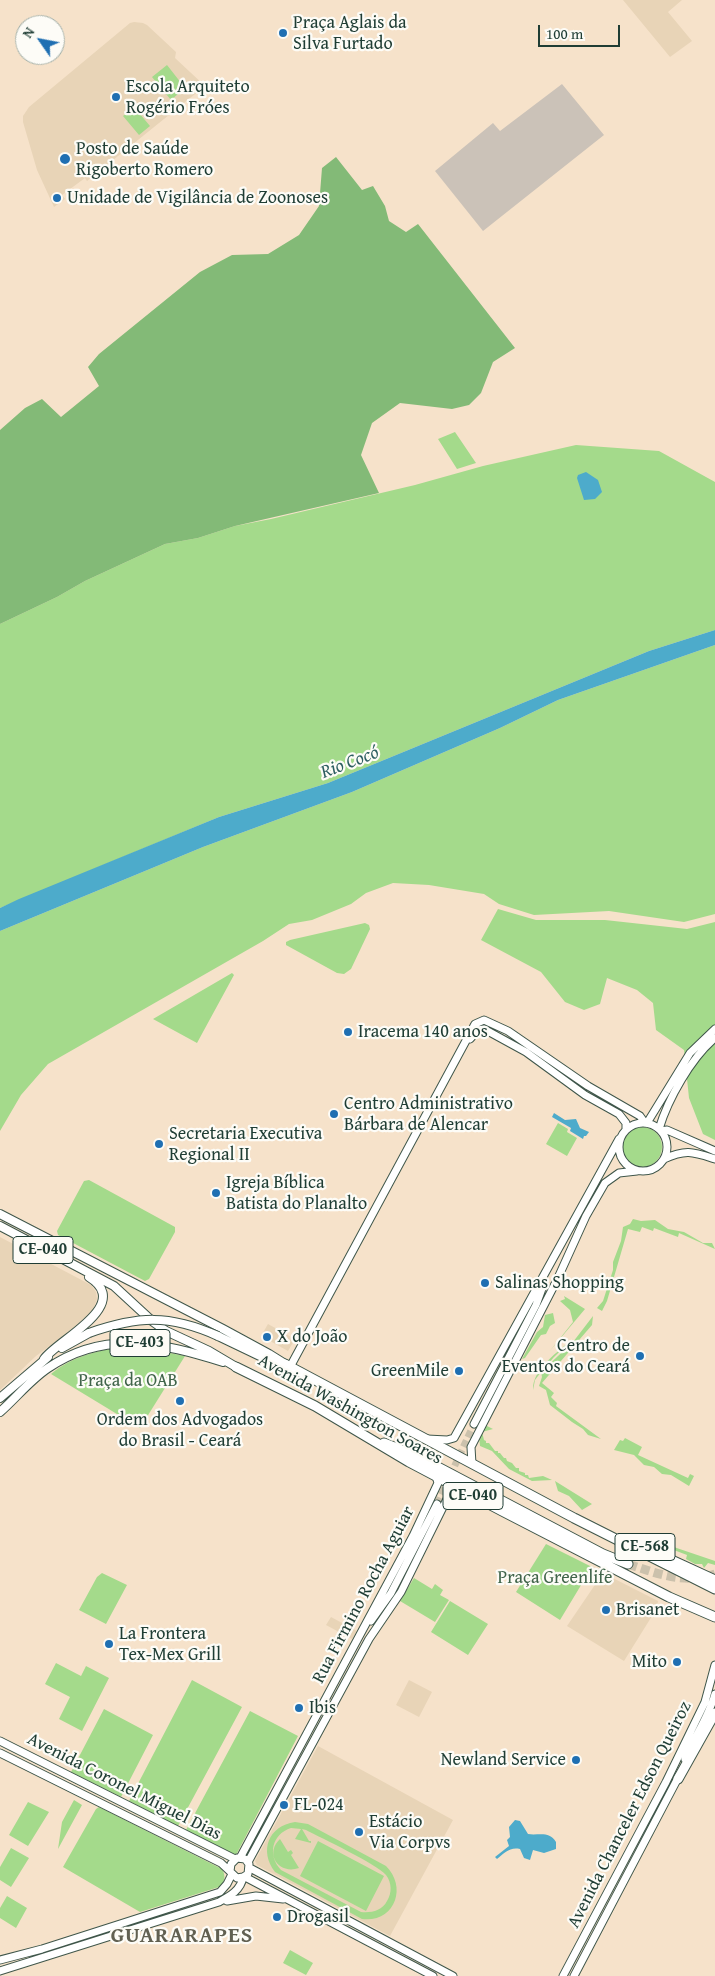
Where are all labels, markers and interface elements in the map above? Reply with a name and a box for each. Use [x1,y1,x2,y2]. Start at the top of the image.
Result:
place label: Praça Aglais da Silva Furtado [293,12,407,54]
north arrow [15,15,65,65]
scale bar [540,15,622,47]
text: N [17,23,39,42]
text: 100 m [546,23,583,44]
marker: Praça Aglais da Silva Furtado [277,27,289,39]
place label: Escola Arquiteto Rogério Fróes [126,76,250,118]
marker: Escola Arquiteto Rogério Fróes [110,91,122,103]
place label: Posto de Saúde Rigoberto Romero [76,138,213,180]
marker: Posto de Saúde Rigoberto Romero [58,152,72,166]
place label: Unidade de Vigilância de Zoonoses [67,187,328,209]
marker: Unidade de Vigilância de Zoonoses [51,192,63,204]
water label: Rio Cocó [318,742,382,784]
place label: Iracema 140 anos [358,1021,488,1043]
marker: Iracema 140 anos [342,1026,354,1038]
place label: Centro Administrativo Bárbara de Alencar [344,1093,513,1136]
marker: Centro Administrativo Bárbara de Alencar [328,1108,340,1120]
place label: Secretaria Executiva Regional II [169,1123,322,1166]
marker: Secretaria Executiva Regional II [153,1138,165,1150]
place label: Igreja Bíblica Batista do Planalto [226,1172,367,1214]
marker: Igreja Bíblica Batista do Planalto [210,1187,222,1199]
road number: CE-040 [13,1236,73,1264]
place label: Salinas Shopping [495,1272,624,1294]
marker: Salinas Shopping [479,1277,491,1289]
place label: X do João [277,1326,347,1348]
road number: CE-403 [110,1330,170,1356]
marker: X do João [261,1331,273,1343]
place label: Centro de Eventos do Ceará [502,1335,630,1378]
street label: Avenida Washington Soares [254,1350,446,1470]
marker: Centro de Eventos do Ceará [634,1350,646,1362]
place label: GreenMile [371,1360,449,1382]
marker: GreenMile [453,1365,465,1377]
park label: Praça da OAB [78,1370,178,1392]
marker: Ordem dos Advogados do Brasil - Ceará [174,1395,186,1407]
place label: Ordem dos Advogados do Brasil - Ceará [97,1409,263,1452]
road number: CE-040 [443,1482,503,1510]
street label: Rua Firmino Rocha Aguiar [308,1503,420,1687]
road number: CE-568 [615,1534,675,1560]
park label: Praça Greenlife [498,1567,612,1589]
place label: Brisanet [616,1599,679,1621]
marker: Brisanet [600,1604,612,1616]
place label: La Frontera Tex-Mex Grill [119,1623,221,1666]
marker: La Frontera Tex-Mex Grill [103,1638,115,1650]
place label: Mito [632,1651,667,1673]
marker: Mito [671,1656,683,1668]
place label: Ibis [309,1697,336,1719]
street label: Avenida Chanceler Edson Queiroz [563,1698,697,1932]
marker: Ibis [293,1702,305,1714]
street label: Avenida Coronel Miguel Dias [23,1729,225,1845]
place label: Newland Service [441,1749,566,1771]
marker: Newland Service [570,1754,582,1766]
place label: FL-024 [294,1794,344,1816]
marker: FL-024 [278,1799,290,1811]
place label: Estácio Via Corpvs [369,1811,451,1854]
marker: Estácio Via Corpvs [353,1826,365,1838]
place label: Drogasil [287,1906,349,1928]
marker: Drogasil [271,1911,283,1923]
district label: GUARARAPES [109,1923,255,1949]

